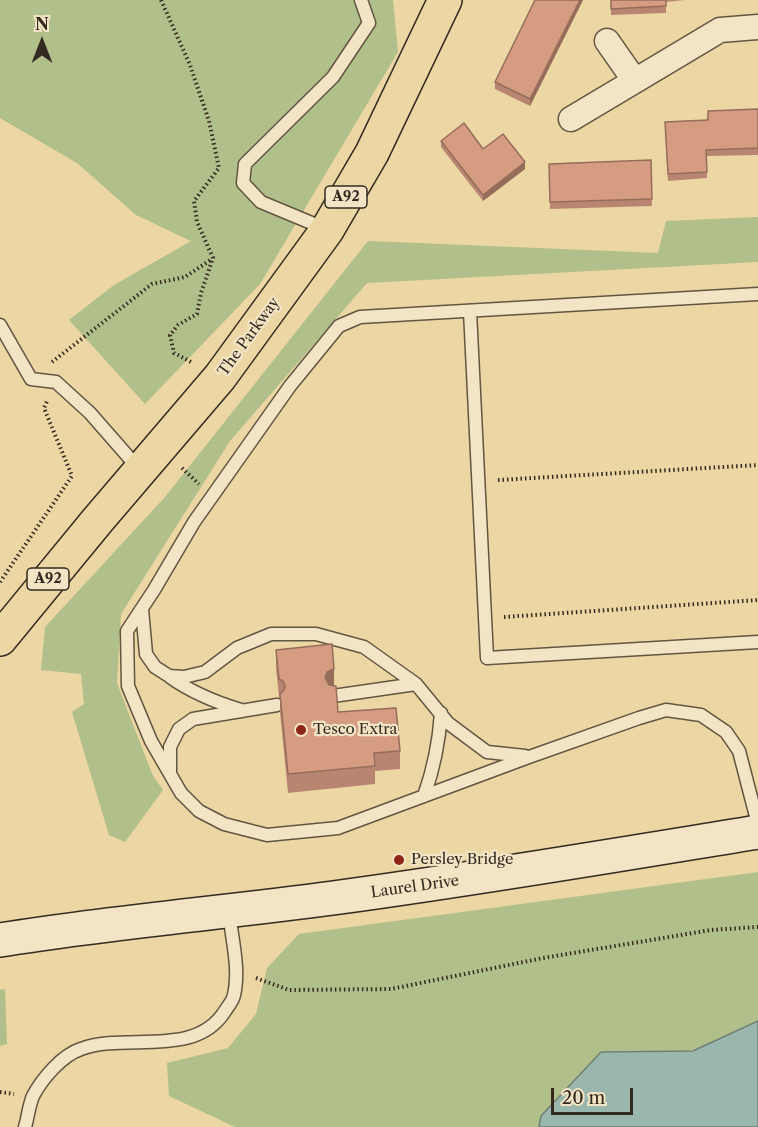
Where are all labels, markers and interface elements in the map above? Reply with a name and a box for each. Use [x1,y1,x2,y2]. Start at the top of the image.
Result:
north arrow [12,12,72,72]
text: N [35,14,49,34]
road number: A92 [325,186,367,208]
street label: The Parkway [214,294,284,380]
road number: A92 [27,568,69,590]
place label: Tesco Extra [313,721,397,739]
marker: Tesco Extra [294,723,308,737]
place label: Persley Bridge [411,851,513,869]
marker: Persley Bridge [392,853,406,867]
street label: Laurel Drive [370,872,460,902]
scale bar [554,1076,636,1114]
text: 20 m [562,1087,605,1109]

